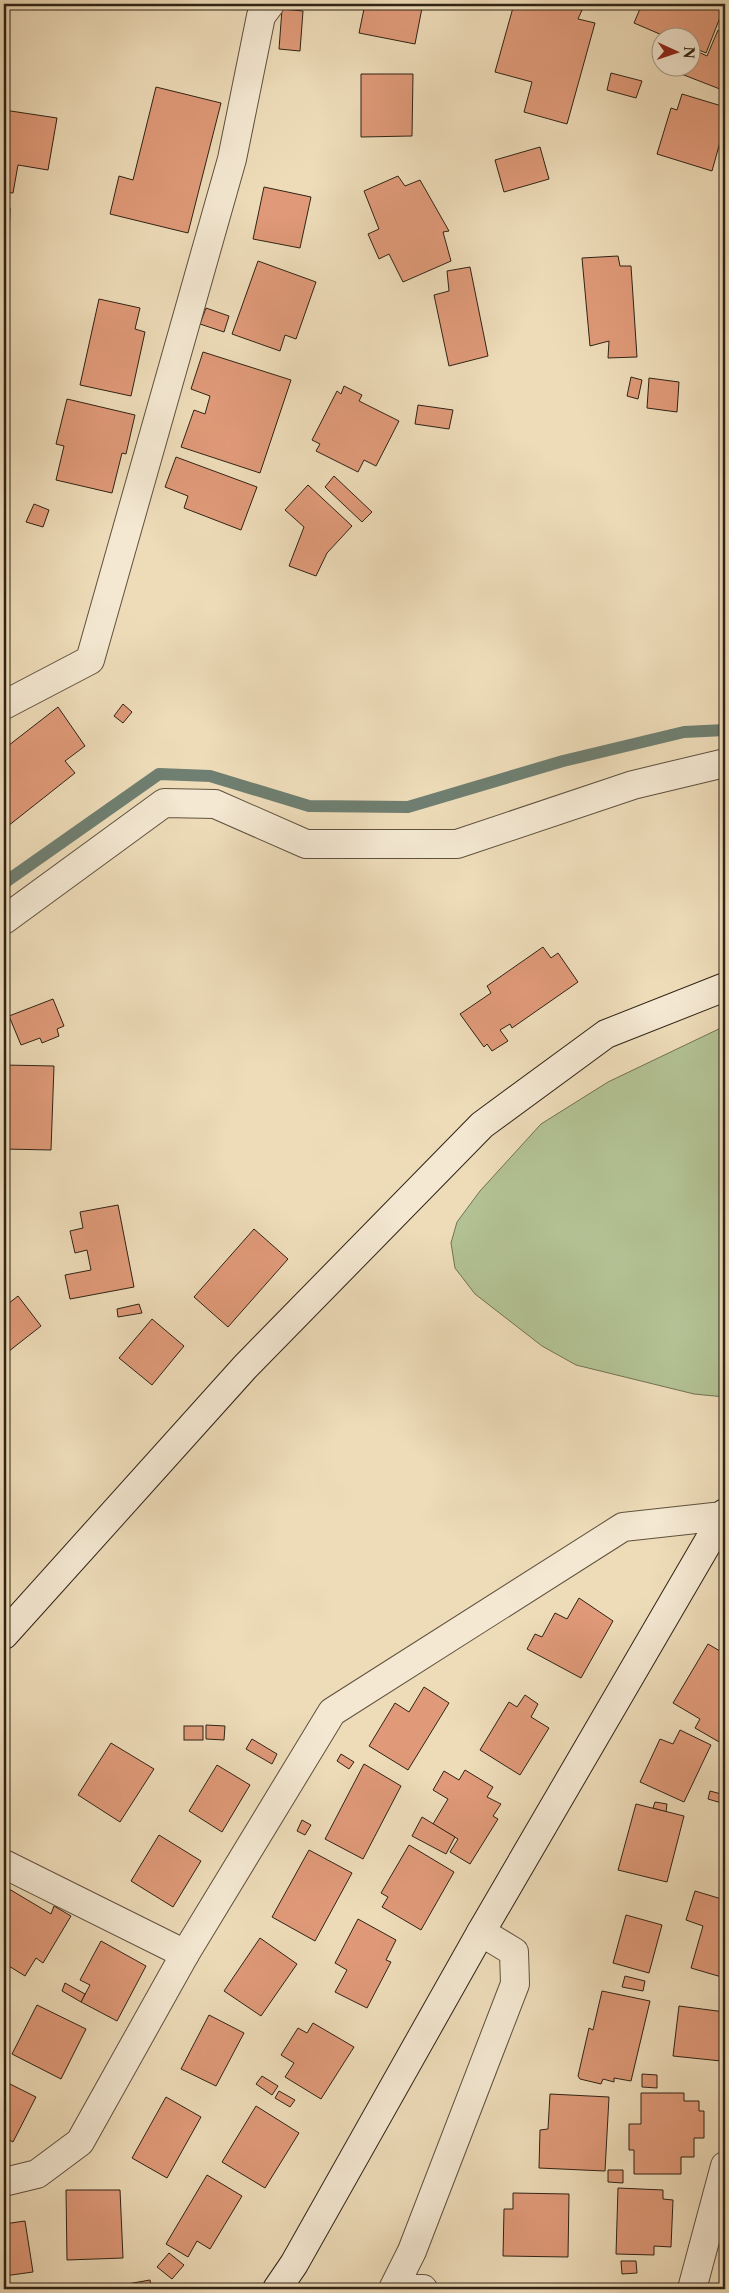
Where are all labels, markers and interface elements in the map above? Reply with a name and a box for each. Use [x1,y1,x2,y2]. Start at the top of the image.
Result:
north arrow [652,28,702,78]
text: N [680,46,698,59]

